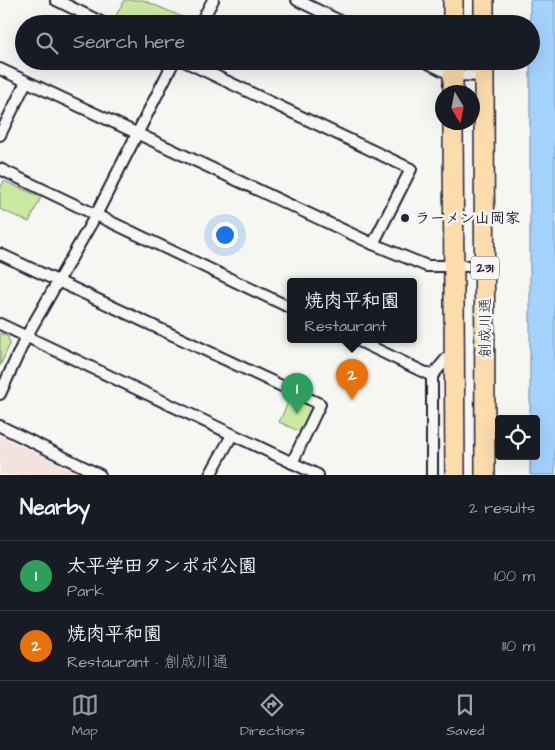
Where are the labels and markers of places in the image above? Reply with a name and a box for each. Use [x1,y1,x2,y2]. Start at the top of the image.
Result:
place label: ラーメン山岡家 [415,208,520,229]
marker: ラーメン山岡家 [399,212,411,224]
pin: 2 [336,359,368,400]
pin: 1 [281,373,313,414]

